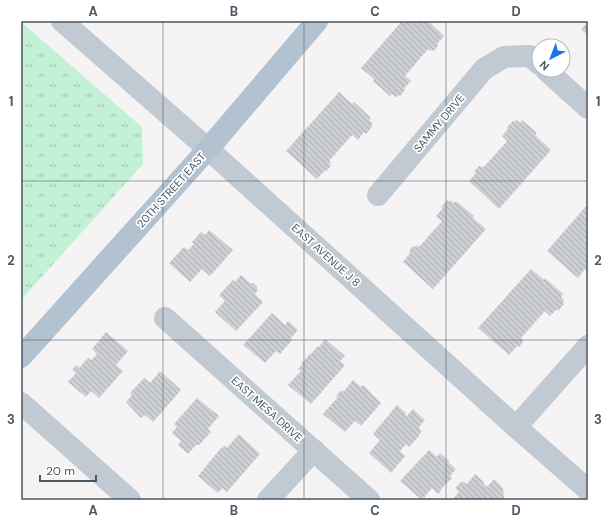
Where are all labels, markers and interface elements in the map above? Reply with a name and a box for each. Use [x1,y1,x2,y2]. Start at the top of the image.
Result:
text: A [88,3,98,20]
text: B [230,3,238,20]
text: C [370,3,380,20]
text: D [511,3,521,20]
north arrow [531,38,571,78]
text: N [537,58,552,73]
street label: SAMMY DRIVE [411,91,467,155]
text: 1 [9,93,13,110]
text: 1 [596,93,600,110]
street label: 20TH STREET EAST [134,150,208,230]
street label: EAST AVENUE J 8 [289,220,363,290]
text: 2 [7,252,15,269]
text: 2 [594,252,602,269]
street label: EAST MESA DRIVE [228,373,306,445]
text: 3 [7,411,15,428]
text: 3 [594,411,602,428]
scale bar [40,457,96,483]
text: 20 m [46,463,75,479]
text: A [88,502,98,519]
text: B [230,502,238,519]
text: C [370,502,380,519]
text: D [511,502,521,519]

